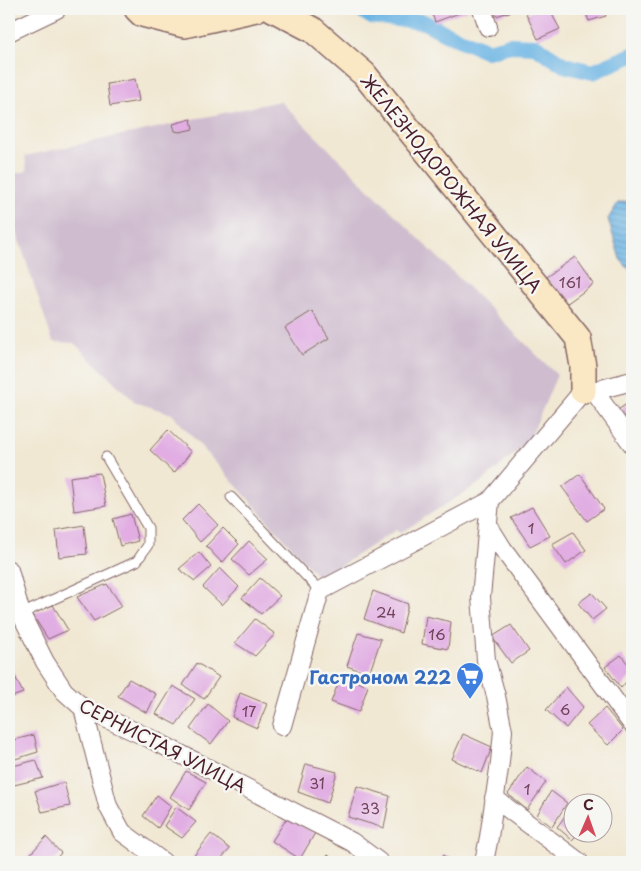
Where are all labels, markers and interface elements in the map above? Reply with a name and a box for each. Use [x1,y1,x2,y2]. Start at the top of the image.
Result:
street label: ЖЕЛЕЗНОДОРОЖНАЯ УЛИЦА [355,68,549,298]
house number: 161 [559,270,581,293]
house number: 1 [528,516,534,539]
house number: 24 [376,600,396,623]
house number: 16 [428,622,446,645]
supermarket icon: Гастроном 222 [455,661,485,700]
place label: Гастроном 222 [309,663,451,690]
street label: СЕРНИСТАЯ УЛИЦА [75,691,251,799]
house number: 6 [560,697,570,720]
house number: 17 [242,699,256,722]
house number: 31 [309,771,325,794]
house number: 1 [524,777,530,800]
north arrow [564,794,614,844]
text: С [583,794,594,815]
house number: 33 [360,796,380,819]

